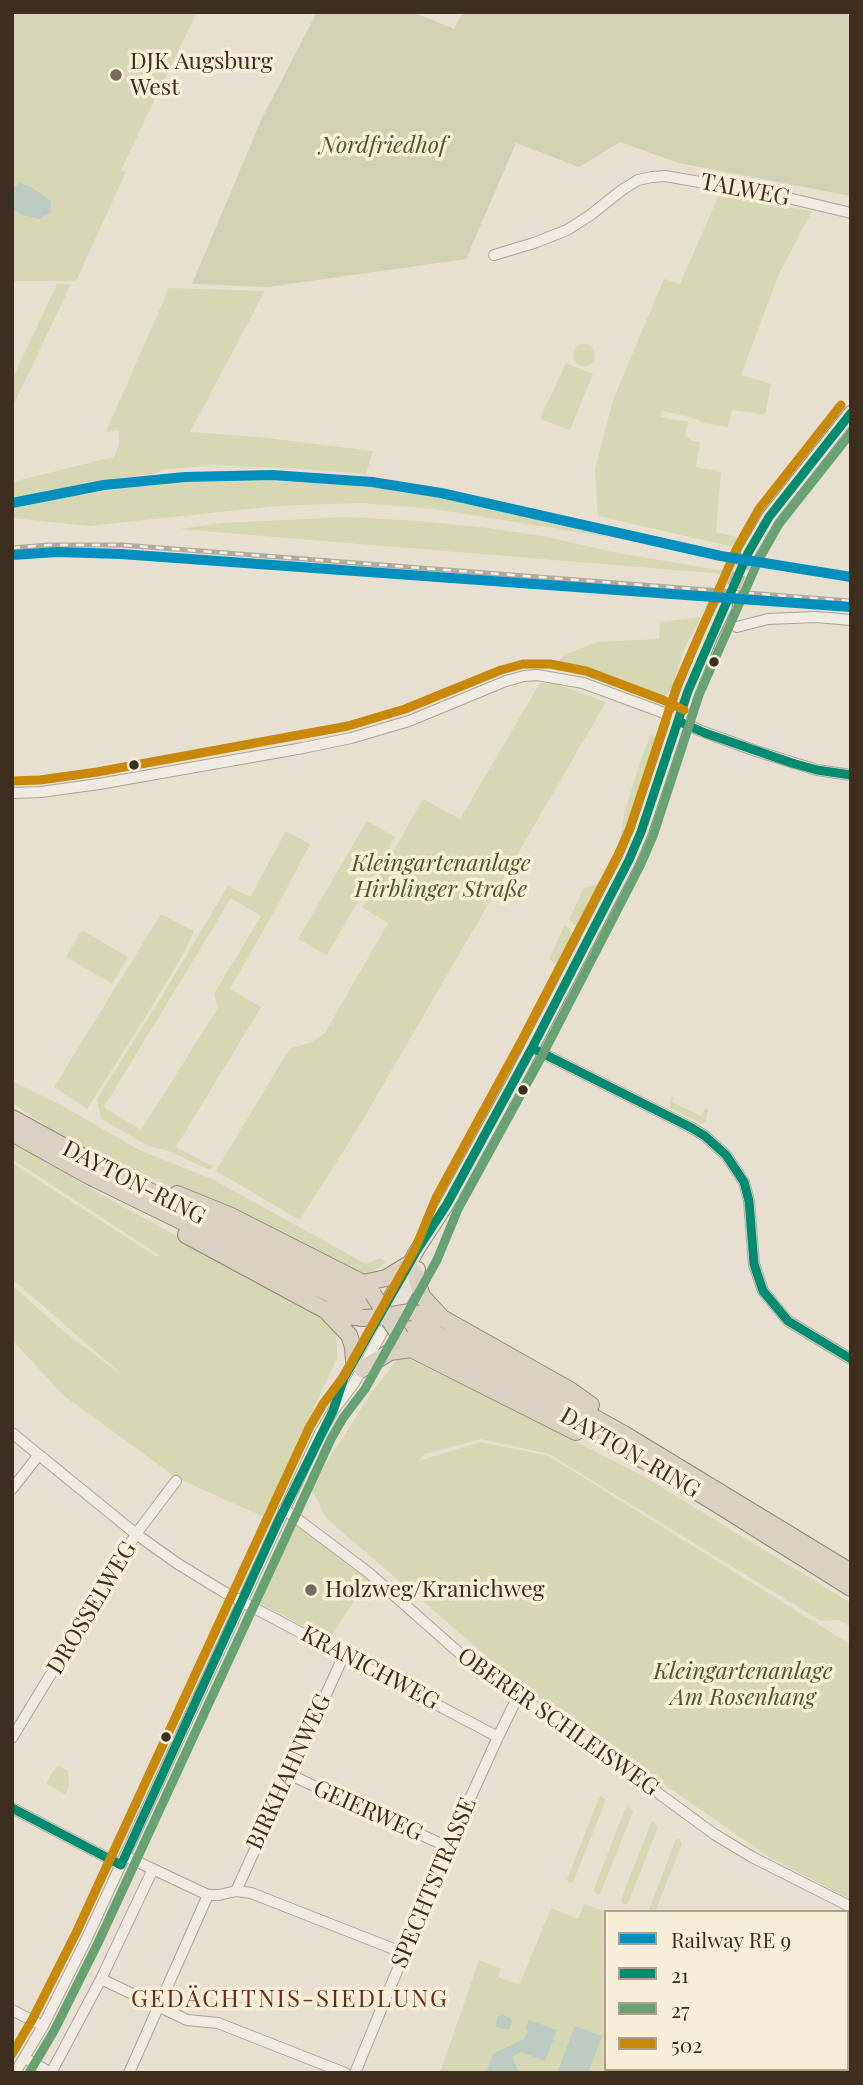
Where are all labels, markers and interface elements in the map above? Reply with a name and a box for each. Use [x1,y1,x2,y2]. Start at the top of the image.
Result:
place label: DJK Augsburg West [130,48,273,102]
marker: DJK Augsburg West [108,67,124,83]
park label: Nordfriedhof [320,132,446,160]
street label: TALWEG [698,168,792,212]
unlabelled marker [707,655,721,669]
unlabelled marker [127,758,141,772]
park label: Kleingartenanlage Hirblinger Straße [351,850,531,904]
unlabelled marker [516,1083,530,1097]
street label: DAYTON-RING [58,1135,210,1231]
street label: DAYTON-RING [555,1402,705,1504]
street label: DROSSELWEG [42,1537,142,1679]
place label: Holzweg/Kranichweg [325,1576,545,1604]
marker: Holzweg/Kranichweg [303,1582,319,1598]
street label: KRANICHWEG [296,1620,444,1716]
street label: OBERER SCHLEISWEG [452,1642,664,1802]
park label: Kleingartenanlage Am Rosenhang [653,1658,833,1712]
street label: BIRKHAHNWEG [241,1690,337,1854]
unlabelled marker [159,1730,173,1744]
street label: GEIERWEG [309,1775,427,1847]
street label: SPECHTSTRASSE [386,1794,482,1972]
legend [604,1910,849,2071]
text: Railway RE 9 [671,1925,791,1953]
text: 21 [671,1960,689,1988]
district label: GEDÄCHTNIS-SIEDLUNG [133,1986,447,2014]
text: 27 [671,1995,690,2023]
text: 502 [671,2030,702,2058]

